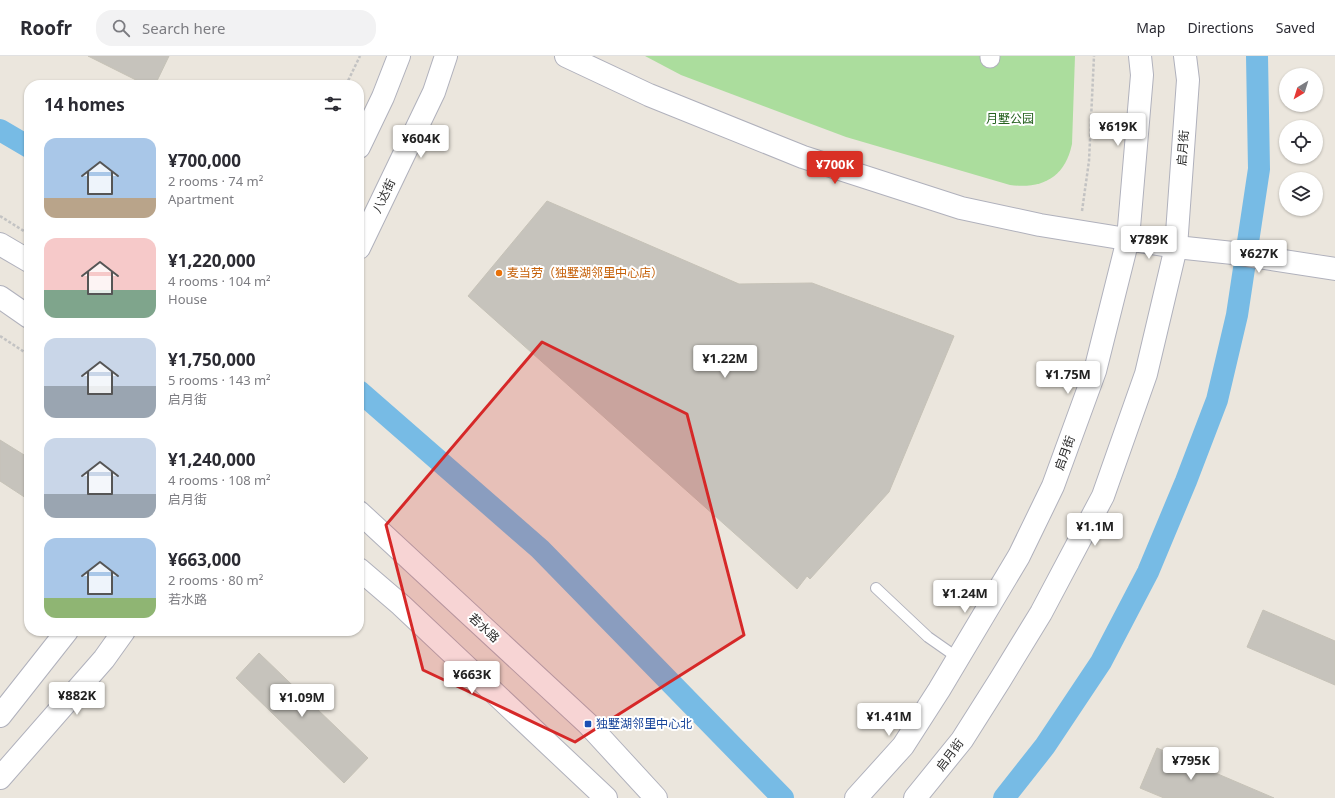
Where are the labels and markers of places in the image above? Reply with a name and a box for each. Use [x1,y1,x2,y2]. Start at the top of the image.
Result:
pin: ¥619K [1090,113,1146,147]
pin: ¥604K [393,125,449,159]
pin: ¥700K [807,151,863,185]
pin: ¥789K [1121,226,1177,260]
pin: ¥627K [1231,240,1287,274]
place label: 麦当劳（独墅湖邻里中心店） [507,264,663,281]
marker: 麦当劳（独墅湖邻里中心店） [494,268,504,278]
pin: ¥1.22M [692,345,758,379]
pin: ¥1.75M [1035,361,1101,395]
pin: ¥1.1M [1067,513,1123,547]
pin: ¥1.24M [932,580,998,614]
pin: ¥663K [444,661,500,695]
pin: ¥882K [49,682,105,716]
pin: ¥1.09M [269,684,335,718]
pin: ¥1.41M [856,703,922,737]
place label: 独墅湖邻里中心北 [596,715,692,732]
marker: 独墅湖邻里中心北 [583,719,593,729]
pin: ¥795K [1163,747,1219,781]

